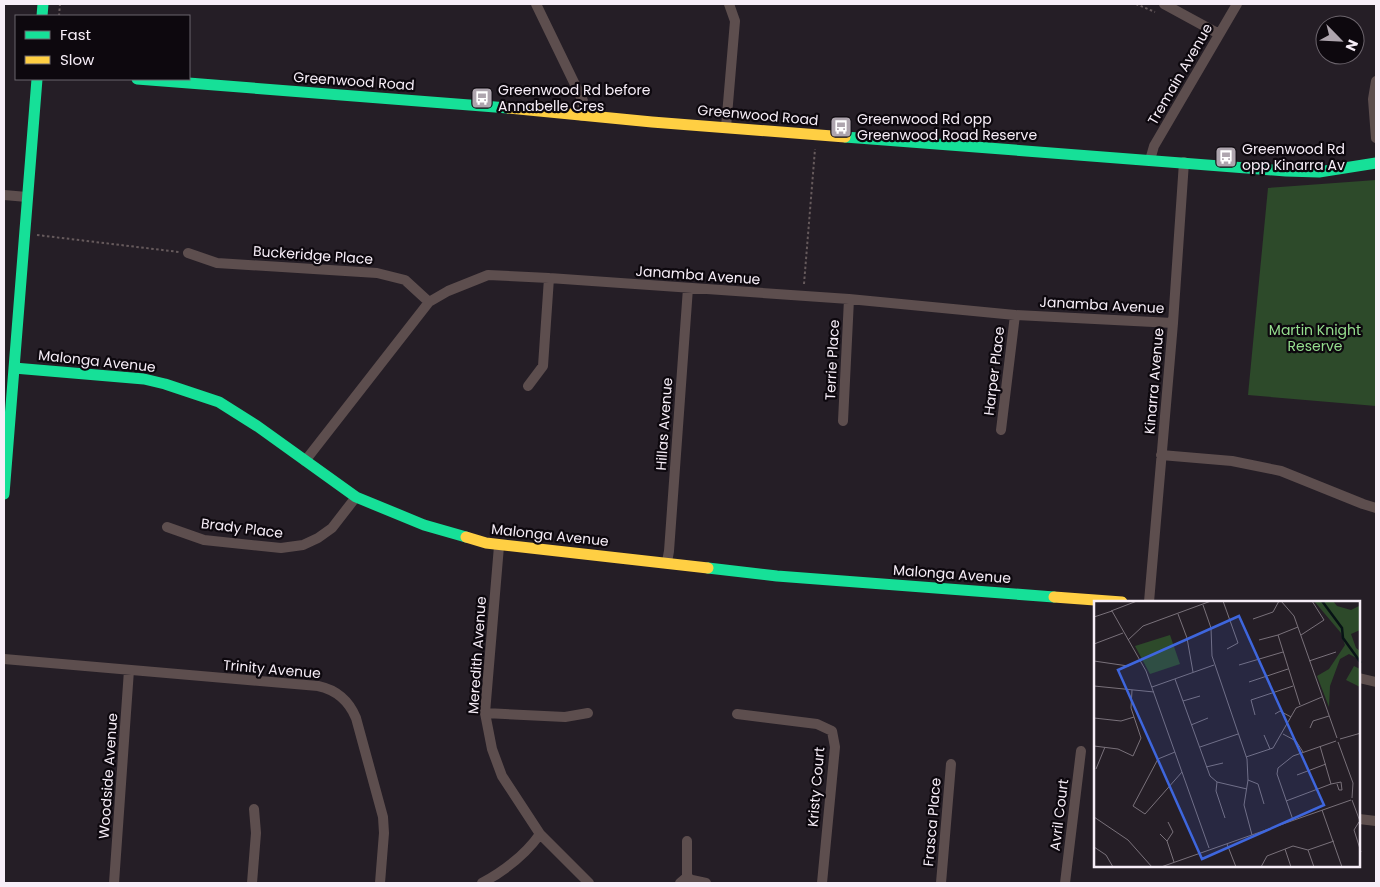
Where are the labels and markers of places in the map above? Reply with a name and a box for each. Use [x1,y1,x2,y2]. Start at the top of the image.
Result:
place label: Greenwood Rd before Annabelle Cres [498,80,651,116]
bus stop icon: Greenwood Rd before Annabelle Cres [470,86,494,110]
place label: Greenwood Rd opp Greenwood Road Reserve [857,109,1037,145]
bus stop icon: Greenwood Rd opp Greenwood Road Reserve [829,115,853,139]
place label: Greenwood Rd opp Kinarra Av [1242,139,1345,175]
bus stop icon: Greenwood Rd opp Kinarra Av [1214,145,1238,169]

